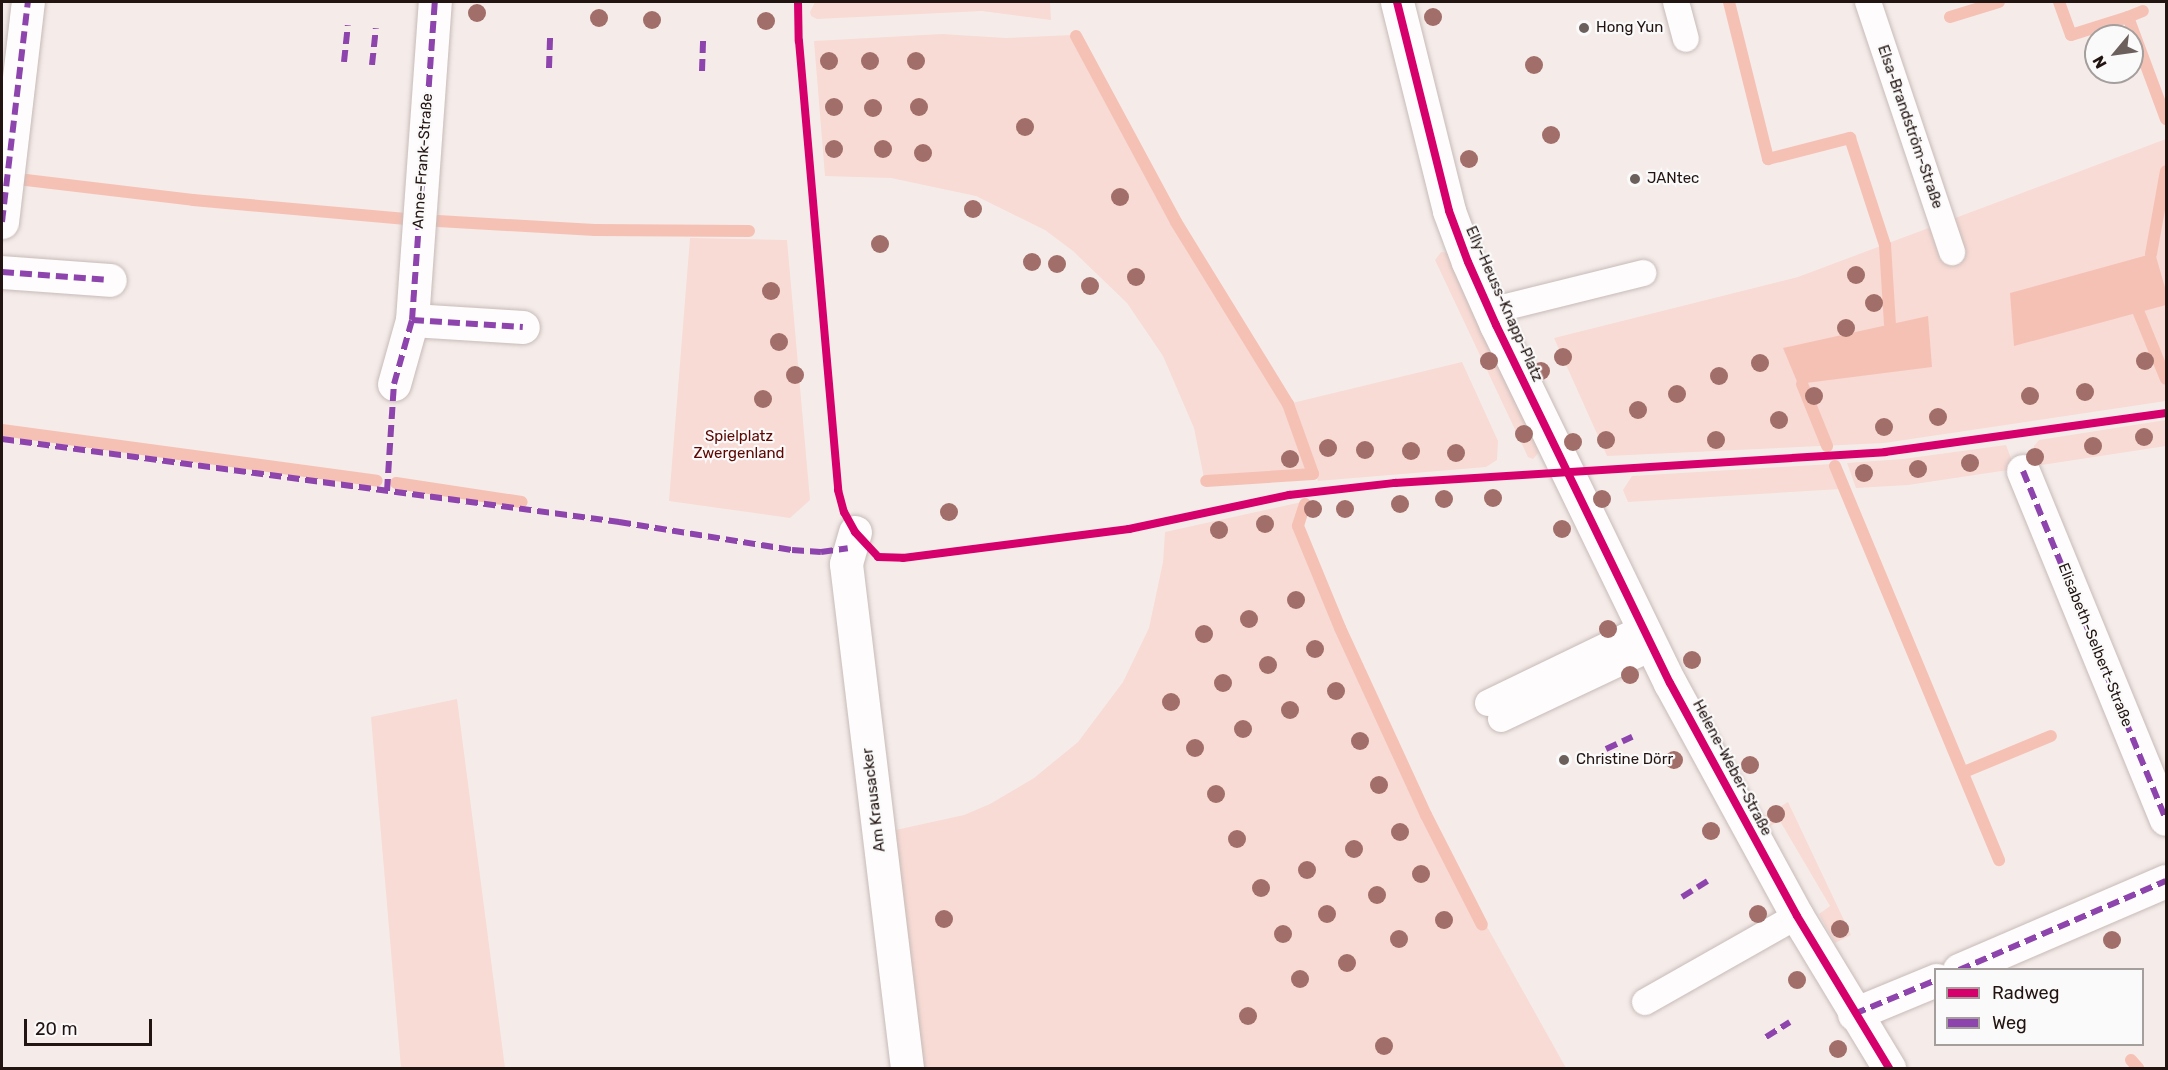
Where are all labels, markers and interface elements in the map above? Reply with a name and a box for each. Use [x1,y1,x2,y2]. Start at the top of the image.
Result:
place label: Hong Yun [1596,19,1664,37]
marker: Hong Yun [1577,21,1591,35]
north arrow [2084,24,2144,84]
street label: Elsa-Brandström-Straße [1873,43,1947,211]
text: N [2088,52,2111,72]
street label: Anne-Frank-Straße [409,93,437,229]
place label: JANtec [1647,170,1699,188]
marker: JANtec [1628,172,1642,186]
street label: Elly-Heuss-Knapp-Platz [1462,223,1546,385]
park label: Spielplatz Zwergenland [694,427,784,462]
street label: Elisabeth-Selbert-Straße [2054,561,2136,729]
street label: Helene-Weber-Straße [1689,697,1775,839]
street label: Am Krausacker [859,747,889,853]
place label: Christine Dörr [1576,751,1673,769]
marker: Christine Dörr [1557,753,1571,767]
legend [1934,968,2144,1046]
text: Radweg [1992,982,2059,1004]
scale bar [27,1007,154,1045]
text: Weg [1992,1012,2027,1034]
text: 20 m [35,1018,77,1040]

